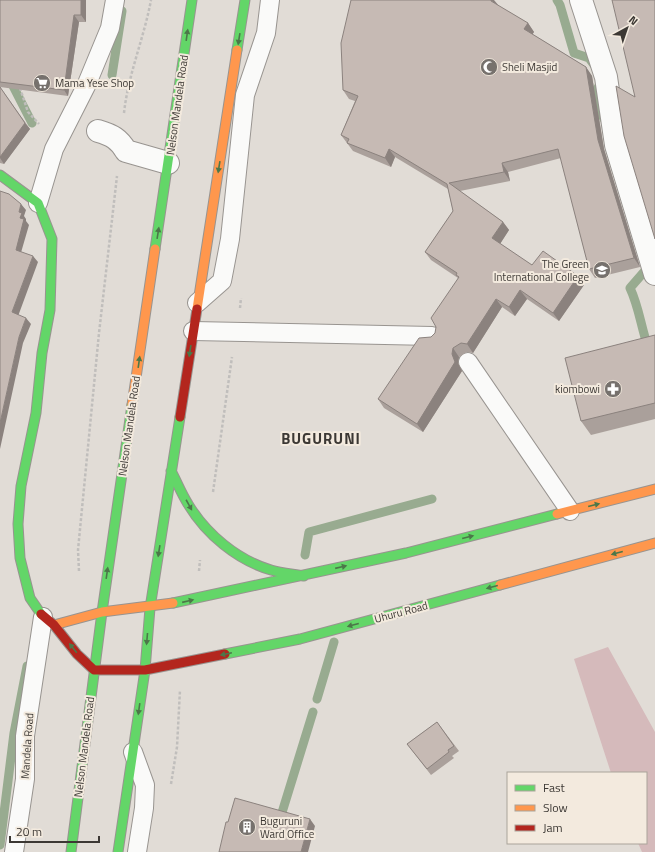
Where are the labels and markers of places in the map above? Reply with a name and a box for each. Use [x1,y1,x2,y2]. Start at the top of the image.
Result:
mosque icon: Sheli Masjid [479,57,499,77]
place label: Sheli Masjid [502,59,557,75]
supermarket icon: Mama Yese Shop [32,73,52,93]
place label: Mama Yese Shop [55,75,134,91]
place label: The Green International College [494,256,589,285]
school or university icon: The Green International College [592,260,612,280]
pharmacy icon: kiombowi [603,379,623,399]
place label: kiombowi [555,381,600,397]
place label: Buguruni Ward Office [260,813,315,842]
building icon: Buguruni Ward Office [237,817,257,837]

